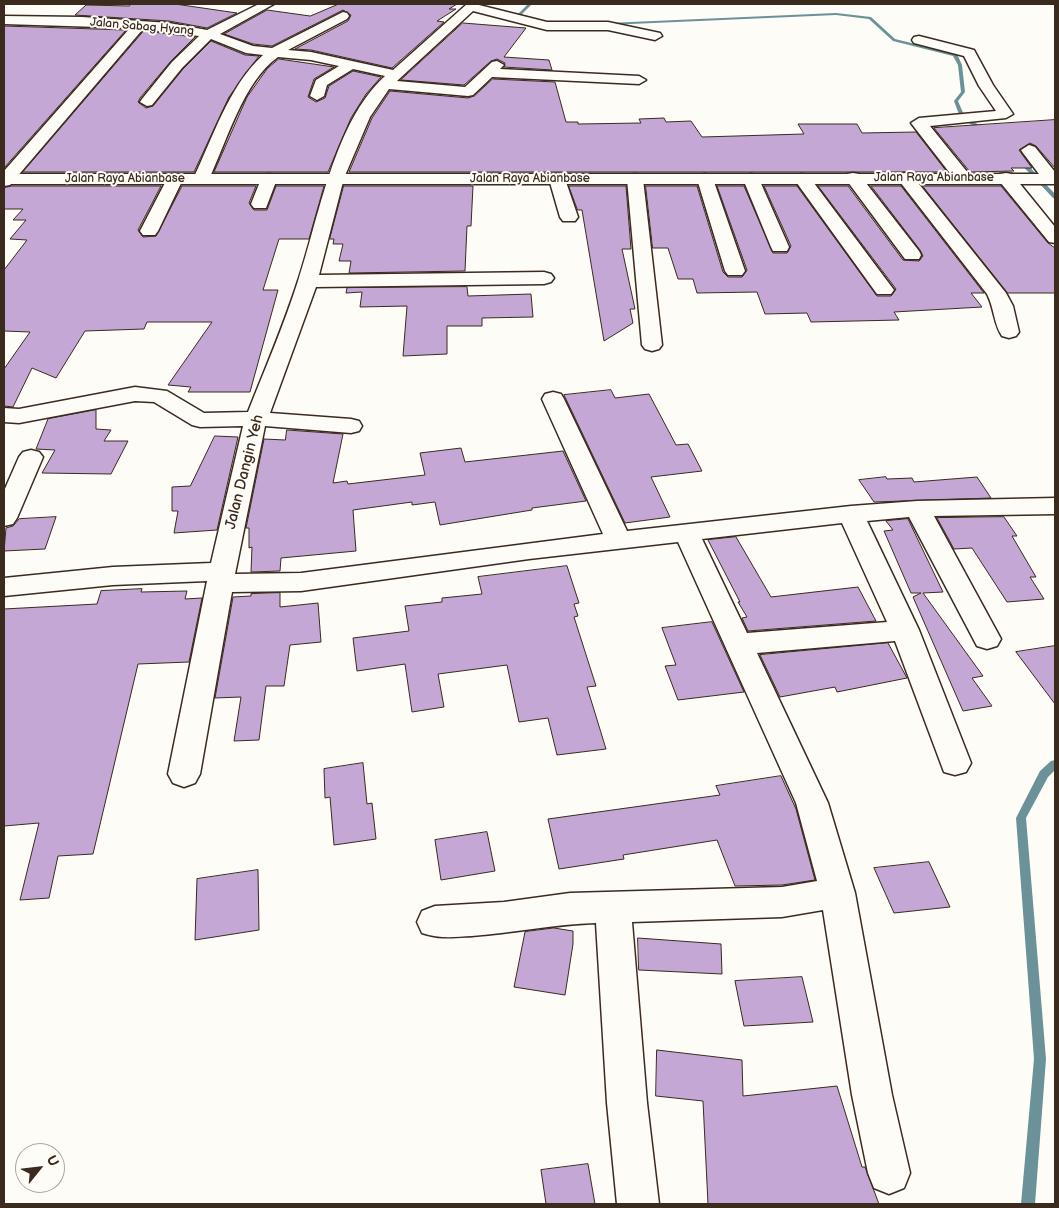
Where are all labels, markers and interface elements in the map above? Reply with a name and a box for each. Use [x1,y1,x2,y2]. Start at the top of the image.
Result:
street label: Jalan Sabag Hyang [89,15,195,39]
street label: Jalan Raya Abianbase [874,171,994,185]
street label: Jalan Raya Abianbase [65,172,185,186]
street label: Jalan Raya Abianbase [470,172,590,186]
street label: Jalan Dangin Yeh [222,413,268,531]
north arrow [15,1143,65,1193]
text: U [43,1152,63,1169]

